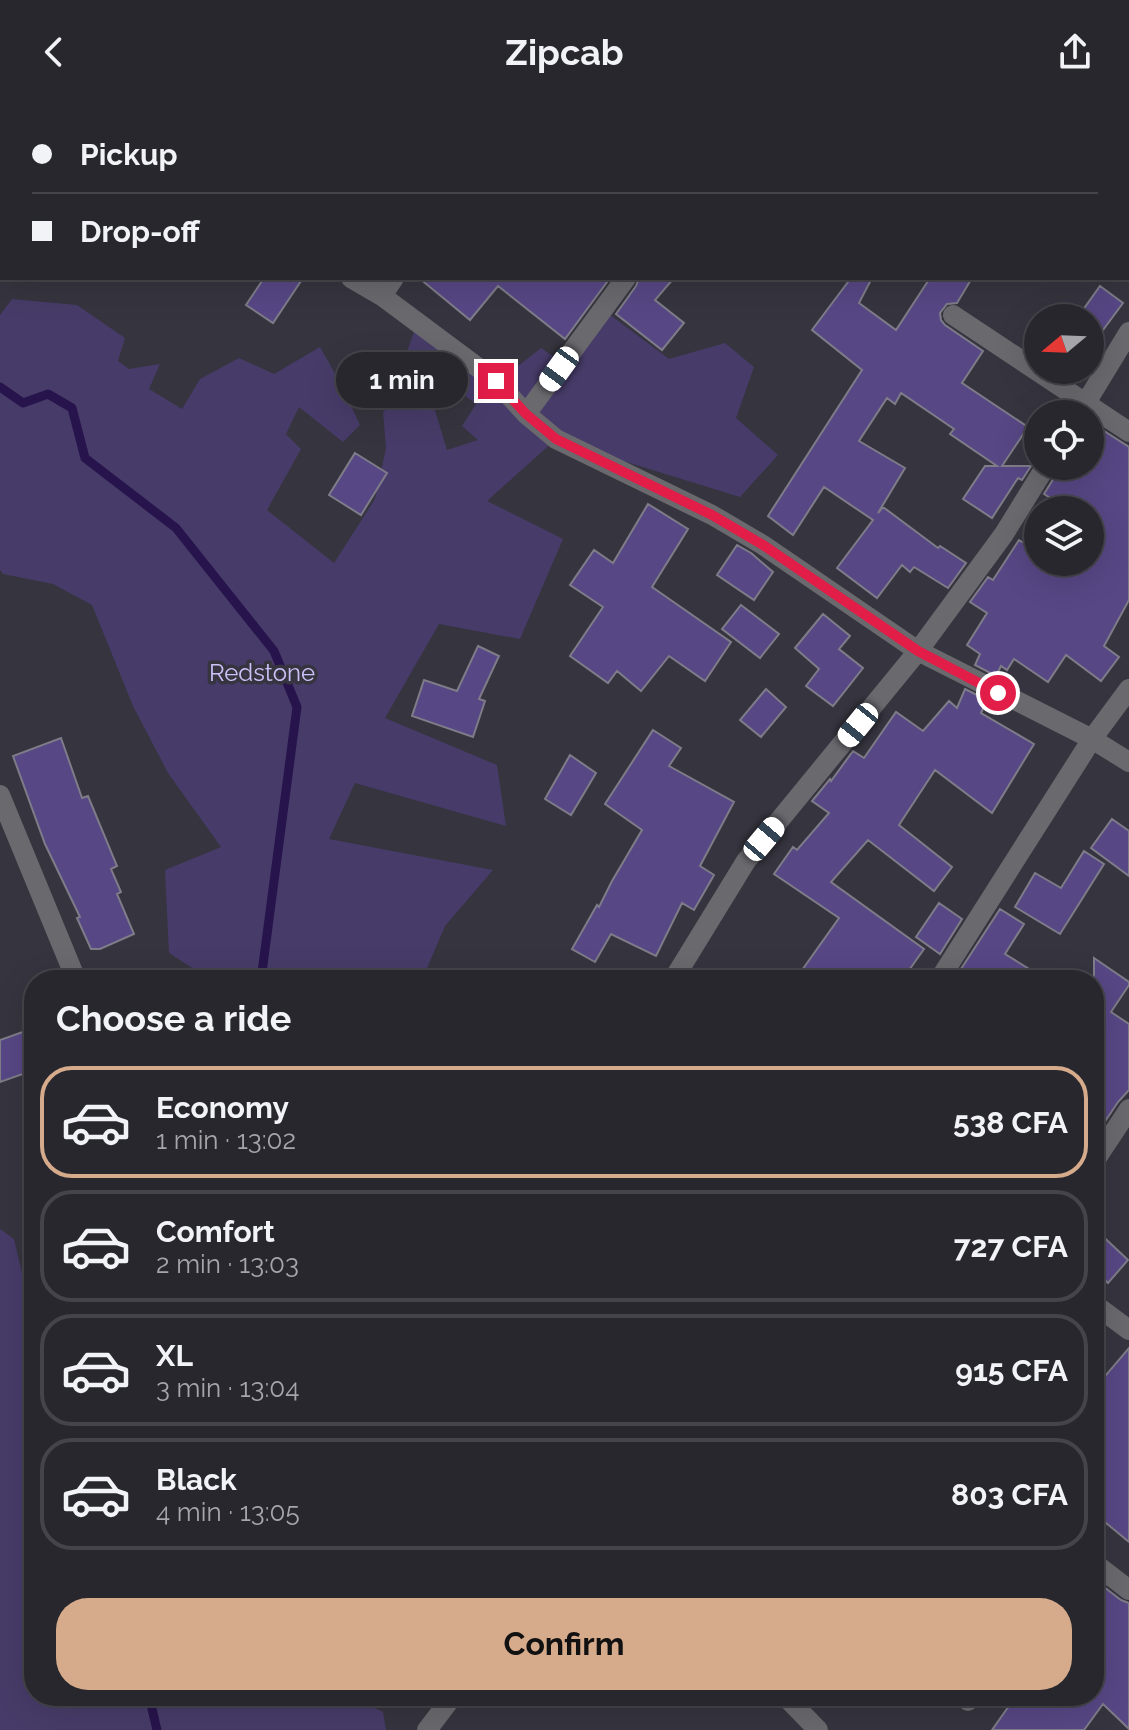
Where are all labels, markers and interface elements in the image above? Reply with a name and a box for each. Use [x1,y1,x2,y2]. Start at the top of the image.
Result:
icon: back [32,30,76,74]
icon: share [1053,30,1097,74]
text: Zipcab [505,31,624,73]
text: Pickup [80,137,178,172]
text: Drop-off [80,214,200,249]
north arrow [1024,304,1104,384]
map controls [1024,304,1104,576]
car [535,343,583,395]
callout: 1 min [336,353,468,409]
route end [478,363,514,399]
text: 1 min [369,365,435,395]
button: locate [1024,400,1104,480]
button: layers [1024,496,1104,576]
park label: Redstone [209,658,315,687]
route start [980,675,1016,711]
car [834,699,882,751]
car [739,813,789,865]
text: Choose a ride [56,997,291,1039]
icon: car [60,1086,132,1158]
text: Economy [156,1090,289,1125]
text: 538 CFA [953,1105,1068,1140]
text: 1 min · 13:02 [156,1125,296,1155]
icon: car [60,1210,132,1282]
text: Comfort [156,1214,275,1249]
text: 727 CFA [954,1229,1068,1264]
text: 2 min · 13:03 [156,1249,299,1279]
icon: car [60,1334,132,1406]
text: XL [156,1338,193,1373]
text: 915 CFA [955,1353,1068,1388]
text: 3 min · 13:04 [156,1373,299,1403]
icon: car [60,1458,132,1530]
text: Black [156,1462,237,1497]
text: 803 CFA [951,1477,1068,1512]
text: 4 min · 13:05 [156,1497,300,1527]
button: Confirm [56,1598,1072,1690]

